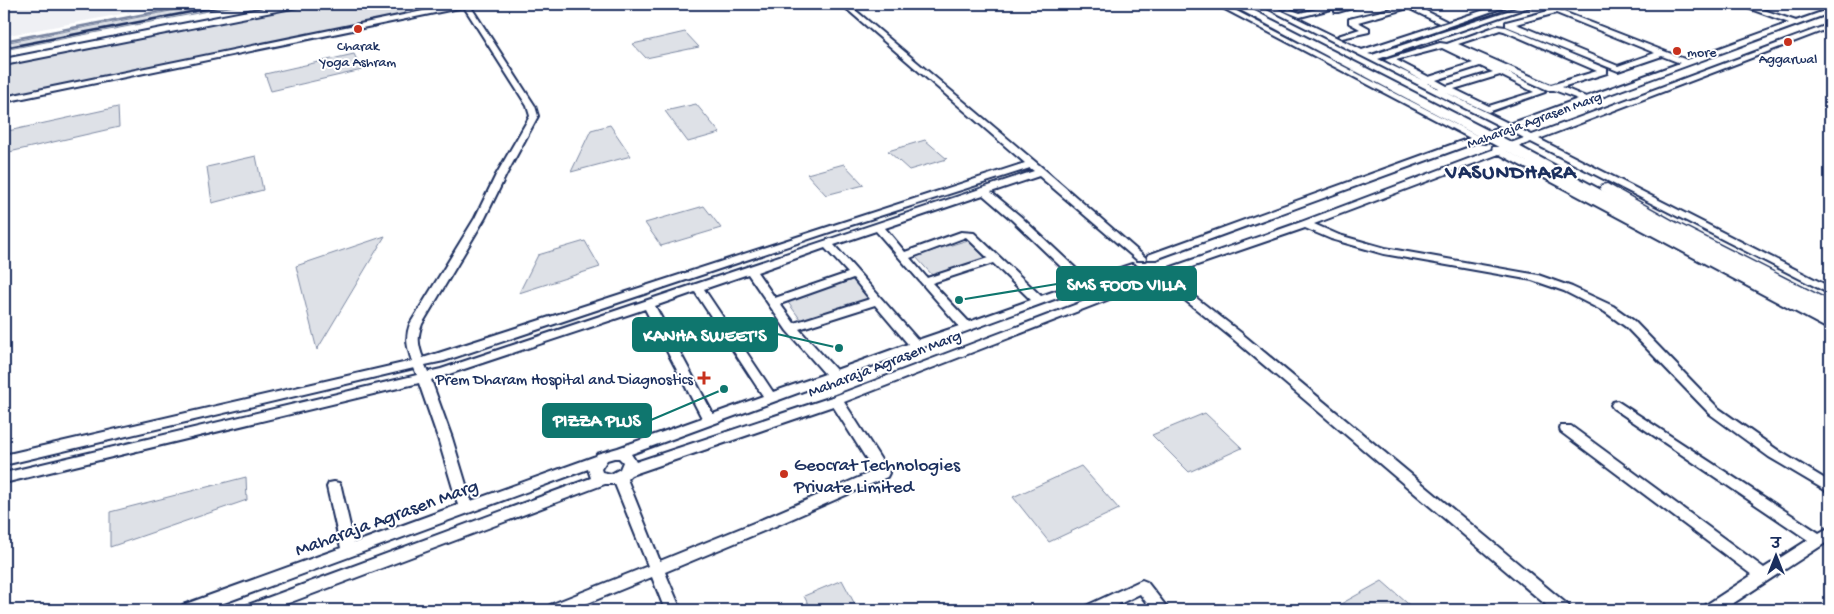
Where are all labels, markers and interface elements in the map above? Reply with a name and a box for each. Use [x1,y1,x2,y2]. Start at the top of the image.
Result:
marker: Charak Yoga Ashram [352,23,364,35]
marker: Aggarwal [1782,36,1794,48]
place label: Charak Yoga Ashram [318,39,396,72]
marker: more [1671,45,1683,57]
place label: more [1687,45,1717,62]
place label: Aggarwal [1759,52,1817,69]
street label: Maharaja Agrasen Marg [1465,89,1605,154]
district label: VASUNDHARA [1444,162,1577,187]
callout: SMS FOOD VILLA [1057,267,1196,300]
text: SMS FOOD VILLA [1067,276,1187,297]
callout: KANHA SWEET'S [633,318,777,351]
text: KANHA SWEET'S [642,327,767,348]
street label: Maharaja Agrasen Marg [806,327,965,403]
marker: Prem Dharam Hospital and Diagnostics [697,371,711,385]
place label: Prem Dharam Hospital and Diagnostics [434,372,694,391]
callout: PIZZA PLUS [543,404,651,437]
text: PIZZA PLUS [552,412,641,433]
place label: Geocrat Technologies Private Limited [793,455,961,500]
marker: Geocrat Technologies Private Limited [778,468,790,480]
street label: Maharaja Agrasen Marg [292,475,482,563]
north arrow [1752,532,1802,582]
text: उ [1769,537,1782,554]

